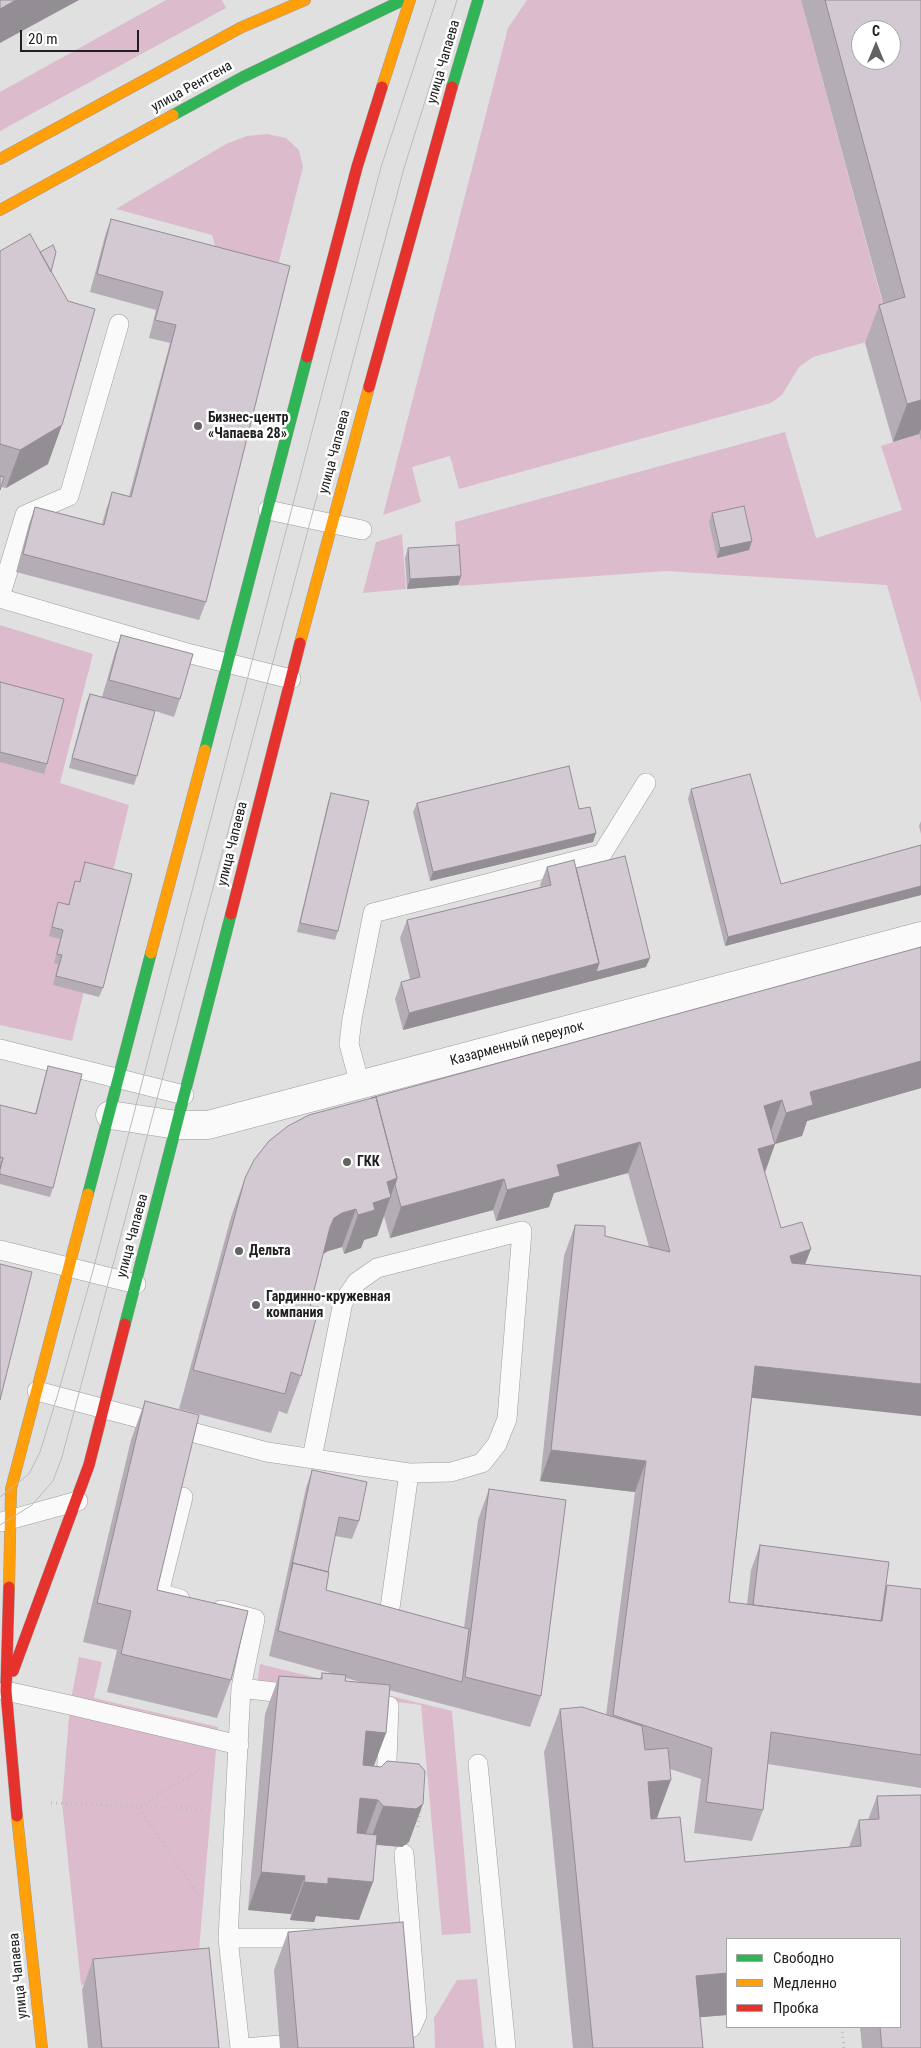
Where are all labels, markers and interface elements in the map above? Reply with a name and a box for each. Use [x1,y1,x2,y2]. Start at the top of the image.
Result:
street label: улица Чапаева [424,18,464,106]
scale bar [22,20,141,52]
north arrow [851,20,901,70]
text: С [872,23,880,39]
text: 20 m [28,30,58,48]
street label: улица Рентгена [149,58,235,116]
street label: улица Чапаева [316,408,354,496]
place label: Бизнес-центр «Чапаева 28» [208,410,288,442]
marker: Бизнес-центр «Чапаева 28» [192,420,204,432]
street label: улица Чапаева [214,800,252,888]
street label: Казарменный переулок [448,1018,586,1070]
place label: ГКК [357,1154,380,1170]
marker: ГКК [341,1156,353,1168]
street label: улица Чапаева [114,1192,152,1280]
place label: Дельта [249,1243,291,1259]
marker: Дельта [233,1245,245,1257]
place label: Гардинно-кружевная компания [266,1289,391,1321]
marker: Гардинно-кружевная компания [250,1299,262,1311]
street label: улица Чапаева [6,1932,32,2020]
legend [726,1938,901,2028]
text: Свободно [773,1949,834,1967]
text: Медленно [773,1974,837,1992]
text: Пробка [773,1999,819,2017]

